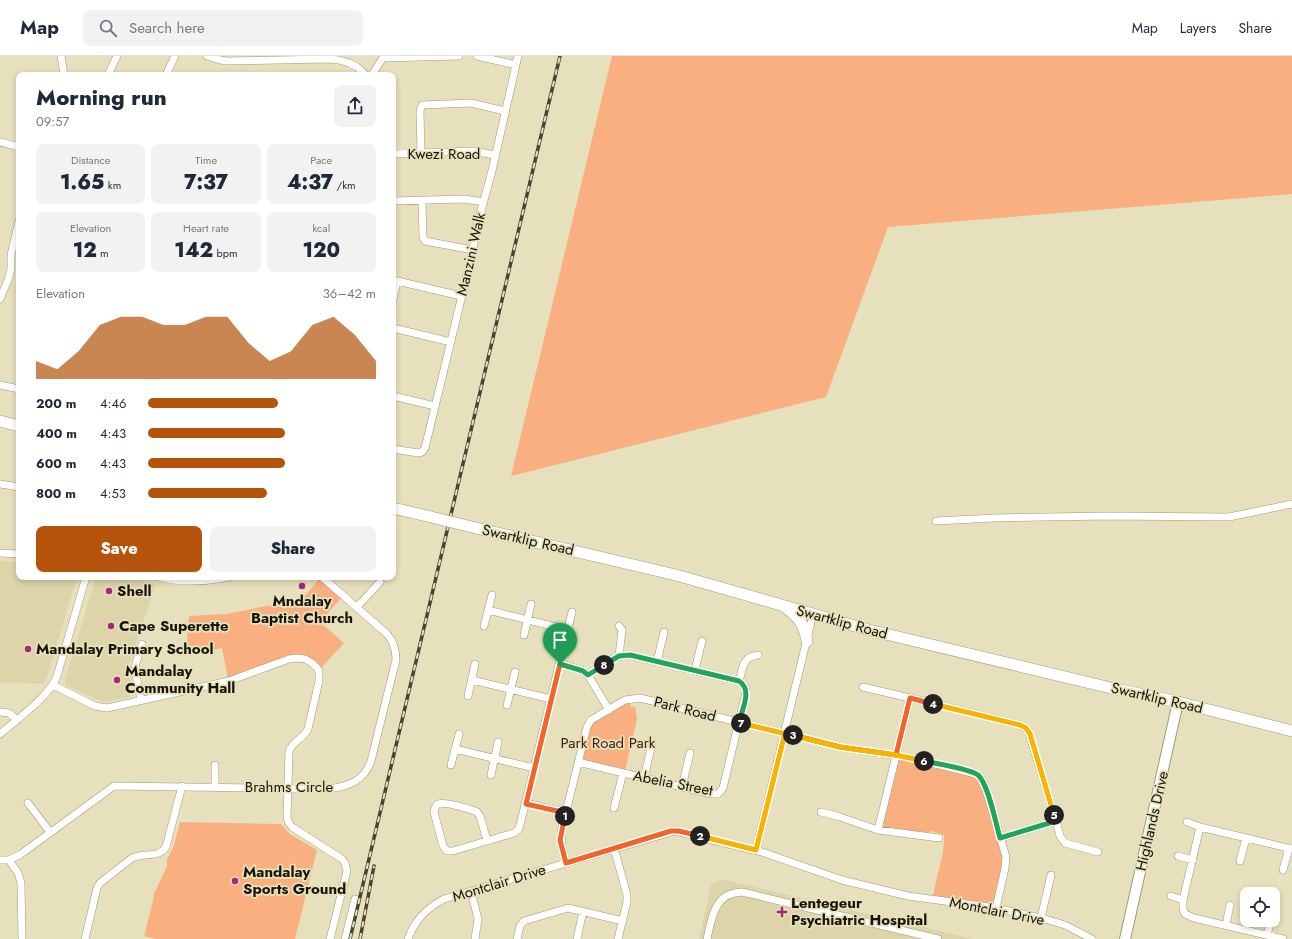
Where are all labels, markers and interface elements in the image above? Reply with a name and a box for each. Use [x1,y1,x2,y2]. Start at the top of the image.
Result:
search box [83,10,363,46]
text: Map [20,14,59,41]
icon: search [97,17,119,39]
text: Search here [129,17,205,39]
text: Map [1132,18,1158,38]
text: Layers [1180,18,1216,38]
text: Share [1238,18,1272,38]
text: Morning run [36,81,167,113]
button: share [334,85,376,127]
text: 09:57 [36,112,69,131]
street label: Kwezi Road [408,143,480,165]
text: Distance [71,152,110,168]
text: Time [195,152,217,168]
text: Pace [310,152,332,168]
text: 1.65 [60,168,105,197]
text: 7:37 [184,168,228,197]
text: 4:37 [287,168,333,197]
text: km [105,177,121,193]
text: /km [333,177,356,193]
street label: Manzini Walk [451,210,491,298]
text: Elevation [70,220,111,236]
text: Heart rate [183,220,229,236]
text: kcal [312,220,330,236]
text: 12 [73,236,97,265]
text: 142 [174,236,213,265]
text: 120 [302,236,340,265]
text: m [97,245,109,261]
text: bpm [213,245,238,261]
text: Elevation [36,284,85,303]
text: 36–42 m [323,284,376,303]
text: 200 m [36,394,76,413]
text: 4:46 [100,394,127,413]
text: 400 m [36,424,77,443]
text: 4:43 [100,424,126,443]
text: 600 m [36,454,76,473]
text: 4:43 [100,454,126,473]
text: 800 m [36,484,76,503]
text: 4:53 [100,484,126,503]
street label: Swartklip Road [480,519,576,561]
button: Save [36,526,202,572]
button: Share [210,526,376,572]
place label: Shell [117,580,152,602]
marker: Mndalay Baptist Church [297,581,307,591]
marker: Shell [104,586,114,596]
place label: Mndalay Baptist Church [251,590,353,629]
street label: Swartklip Road [794,599,890,645]
place label: Cape Superette [119,615,229,637]
marker: Cape Superette [106,621,116,631]
pin [543,623,577,664]
icon: arrive [549,629,571,651]
place label: Mandalay Primary School [36,638,214,660]
marker: Mandalay Primary School [23,644,33,654]
pin: 8 [594,655,614,675]
text: 8 [601,657,607,673]
place label: Mandalay Community Hall [125,660,235,699]
marker: Mandalay Community Hall [112,675,122,685]
street label: Swartklip Road [1109,677,1205,719]
street label: Park Road [651,691,719,727]
pin: 4 [923,694,943,714]
text: 4 [929,696,937,712]
pin: 7 [731,713,751,733]
text: 7 [738,715,744,731]
pin: 3 [783,725,803,745]
text: 3 [790,727,796,743]
park label: Park Road Park [561,732,656,754]
pin: 6 [914,751,934,771]
text: 6 [920,753,928,769]
street label: Abelia Street [631,764,715,802]
street label: Highlands Drive [1130,769,1174,873]
street label: Brahms Circle [245,776,333,798]
pin: 5 [1044,805,1064,825]
pin: 1 [555,806,575,826]
text: 5 [1050,807,1058,823]
text: 1 [562,808,568,824]
pin: 2 [690,826,710,846]
text: 2 [696,828,704,844]
street label: Montclair Drive [450,858,549,908]
place label: Mandalay Sports Ground [243,861,346,900]
marker: Mandalay Sports Ground [230,876,240,886]
map controls [1240,887,1280,927]
button: locate [1240,887,1280,927]
street label: Montclair Drive [948,891,1047,931]
place label: Lentegeur Psychiatric Hospital [791,892,927,931]
marker: Lentegeur Psychiatric Hospital [776,906,788,918]

